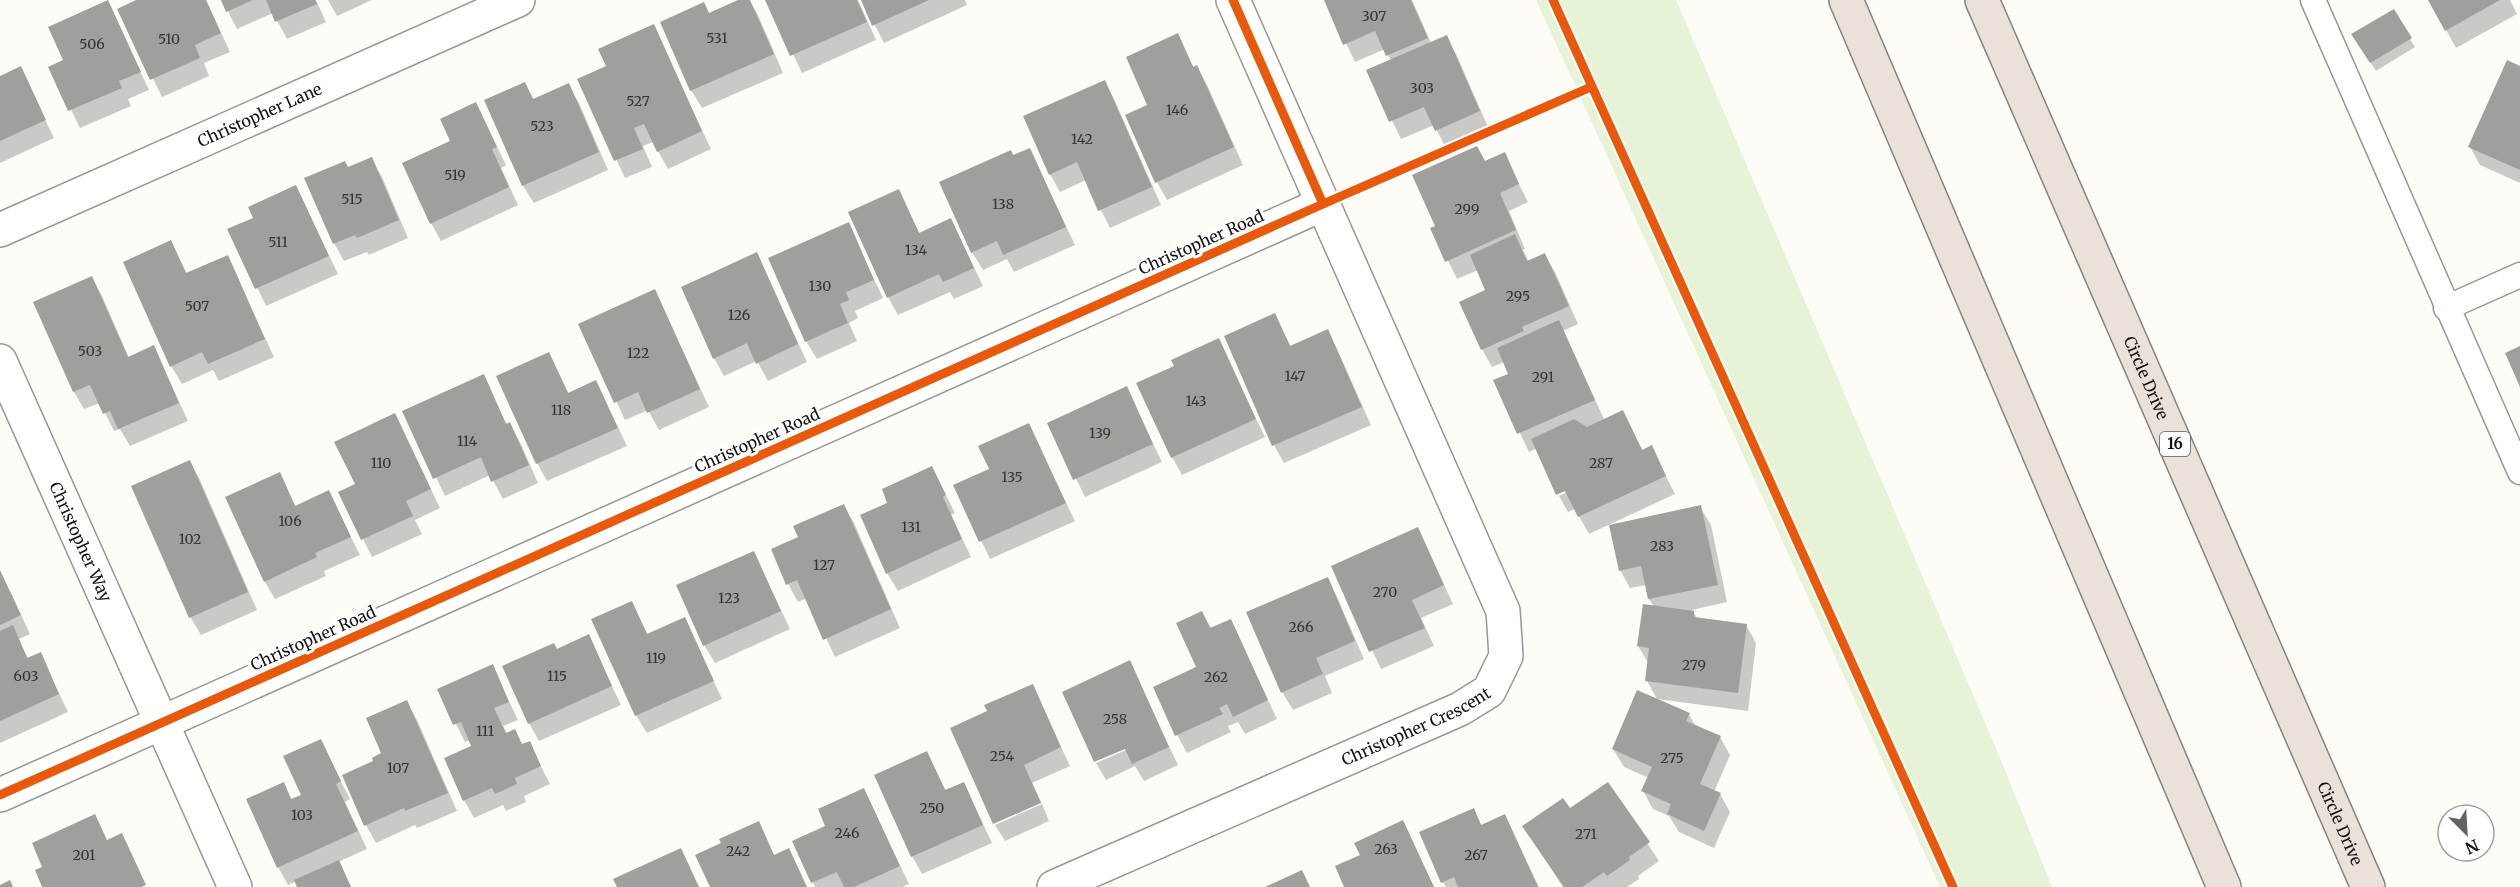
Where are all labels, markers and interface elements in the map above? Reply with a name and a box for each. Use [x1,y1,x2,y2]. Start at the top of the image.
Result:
house number: 307 [1362,7,1386,25]
house number: 531 [706,29,728,47]
house number: 510 [158,30,180,48]
house number: 506 [79,35,105,53]
street label: Christopher Lane [194,78,325,151]
house number: 303 [1410,79,1434,97]
house number: 527 [626,92,650,110]
house number: 146 [1166,101,1188,119]
house number: 523 [530,117,554,135]
house number: 142 [1071,130,1093,148]
house number: 519 [444,166,466,184]
house number: 515 [341,190,363,208]
house number: 138 [992,195,1014,213]
house number: 299 [1455,200,1479,218]
street label: Christopher Road [1135,205,1267,279]
house number: 511 [268,233,288,251]
house number: 134 [905,241,928,259]
house number: 130 [809,277,831,295]
house number: 295 [1506,287,1530,305]
house number: 507 [185,297,209,315]
house number: 126 [728,306,750,324]
street label: Circle Drive [2119,333,2173,423]
house number: 503 [78,342,102,360]
house number: 122 [627,344,649,362]
house number: 147 [1285,367,1305,385]
house number: 291 [1532,368,1554,386]
house number: 143 [1186,392,1206,410]
house number: 118 [551,401,571,419]
street label: Christopher Road [691,403,823,477]
house number: 139 [1089,424,1111,442]
house number: 114 [457,432,477,450]
road number: 16 [2160,432,2190,456]
house number: 110 [371,454,391,472]
house number: 287 [1589,454,1613,472]
house number: 135 [1001,468,1023,486]
street label: Christopher Way [45,479,116,605]
house number: 106 [278,512,302,530]
house number: 131 [901,518,921,536]
house number: 102 [179,530,201,548]
house number: 283 [1650,537,1674,555]
house number: 127 [813,556,835,574]
house number: 270 [1373,583,1397,601]
house number: 123 [718,589,740,607]
street label: Christopher Road [247,601,379,675]
house number: 266 [1289,618,1313,636]
house number: 119 [646,649,666,667]
house number: 279 [1682,656,1706,674]
house number: 603 [14,667,38,685]
house number: 115 [547,667,567,685]
house number: 262 [1204,668,1228,686]
street label: Christopher Crescent [1338,682,1495,770]
house number: 258 [1103,710,1127,728]
house number: 111 [476,722,494,740]
house number: 254 [990,747,1015,765]
house number: 275 [1660,749,1684,767]
house number: 107 [387,759,409,777]
street label: Circle Drive [2313,779,2367,868]
house number: 250 [920,799,944,817]
north arrow [2436,803,2496,863]
house number: 103 [291,806,313,824]
house number: 246 [835,824,859,842]
house number: 271 [1575,825,1597,843]
text: N [2462,835,2482,859]
house number: 263 [1374,840,1398,858]
house number: 242 [726,842,750,860]
house number: 201 [73,846,95,864]
house number: 267 [1464,846,1488,864]

